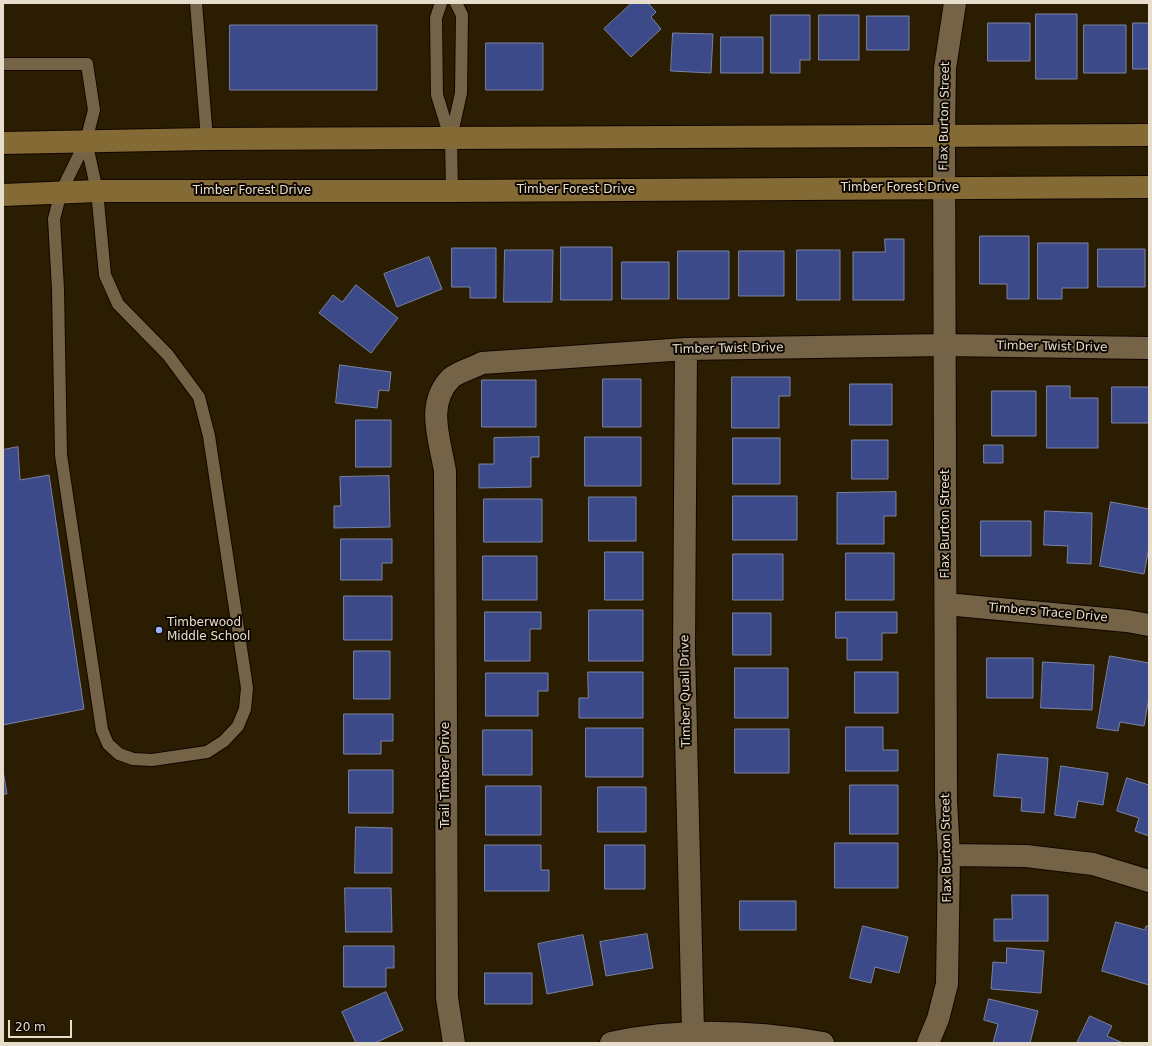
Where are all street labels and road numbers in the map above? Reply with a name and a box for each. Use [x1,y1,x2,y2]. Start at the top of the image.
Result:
street label: Flax Burton Street [937,61,953,171]
street label: Timber Forest Drive [841,181,959,195]
street label: Timber Forest Drive [517,183,635,197]
street label: Timber Forest Drive [193,184,311,198]
street label: Timber Twist Drive [996,339,1108,355]
street label: Timber Twist Drive [672,341,784,357]
street label: Flax Burton Street [939,469,953,579]
street label: Timbers Trace Drive [988,601,1108,625]
street label: Timber Quail Drive [678,635,694,747]
street label: Trail Timber Drive [439,722,453,828]
street label: Flax Burton Street [939,793,955,903]

